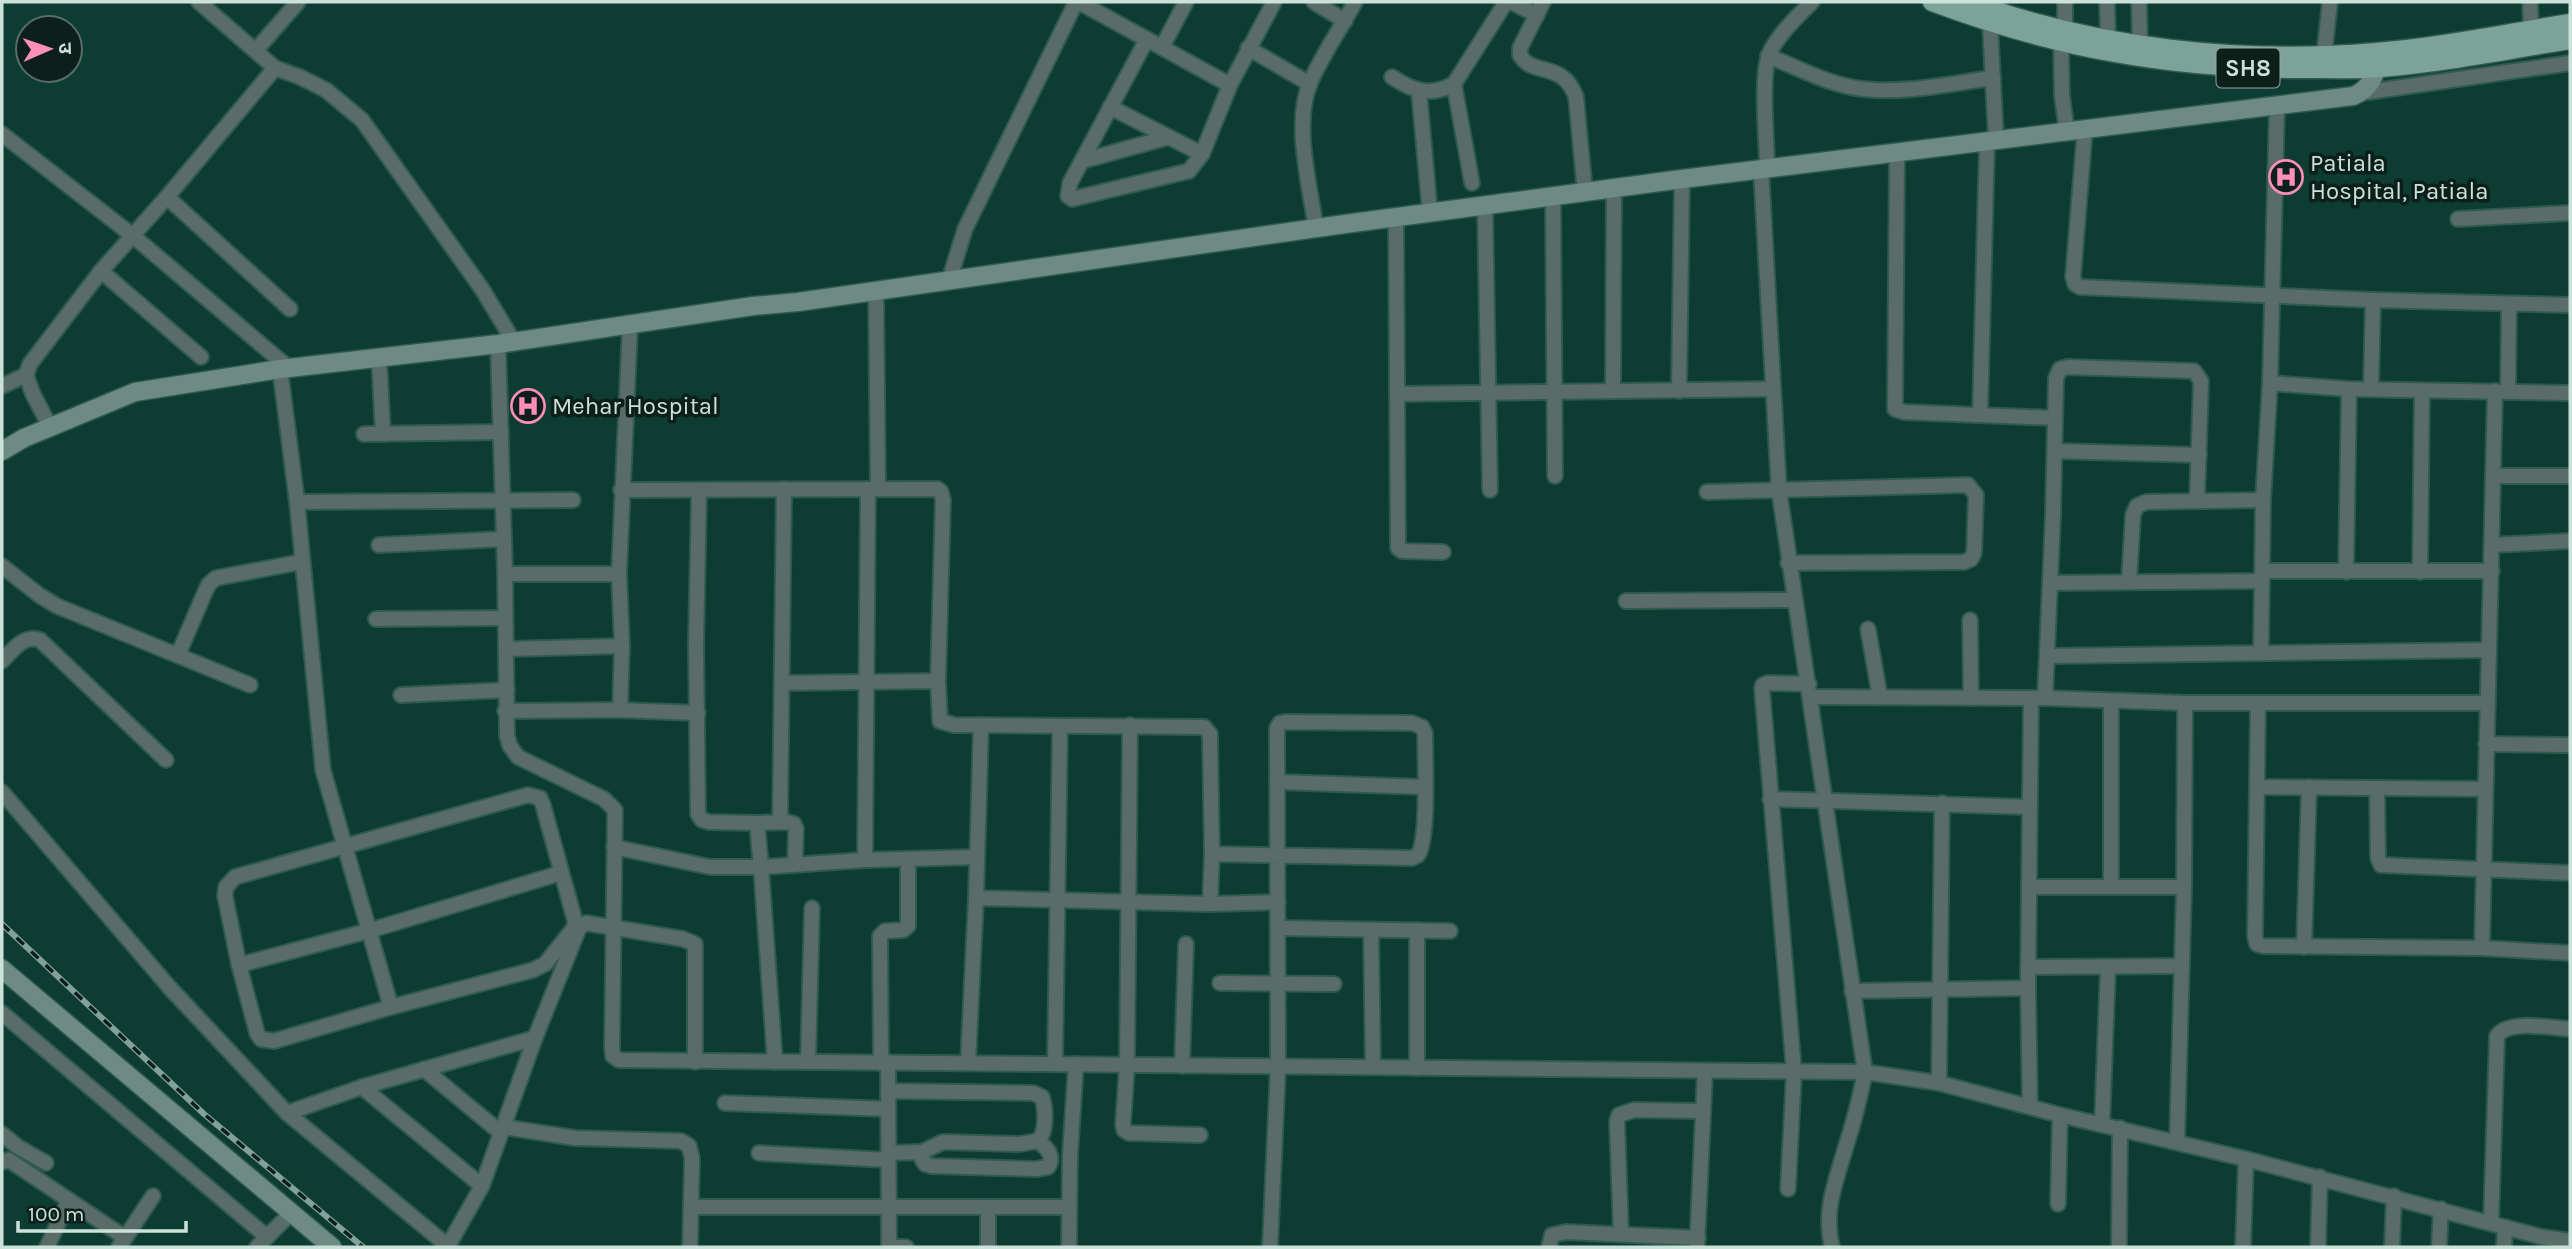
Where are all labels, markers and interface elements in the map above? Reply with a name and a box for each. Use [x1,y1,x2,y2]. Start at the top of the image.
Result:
north arrow [14,14,84,84]
text: उ [54,42,76,55]
road number: SH8 [2216,48,2280,88]
place label: Patiala Hospital, Patiala [2310,149,2488,205]
hospital icon: Patiala Hospital, Patiala [2267,158,2305,196]
hospital icon: Mehar Hospital [509,387,547,425]
place label: Mehar Hospital [552,392,719,420]
scale bar [18,1190,186,1234]
text: 100 m [28,1202,85,1226]

